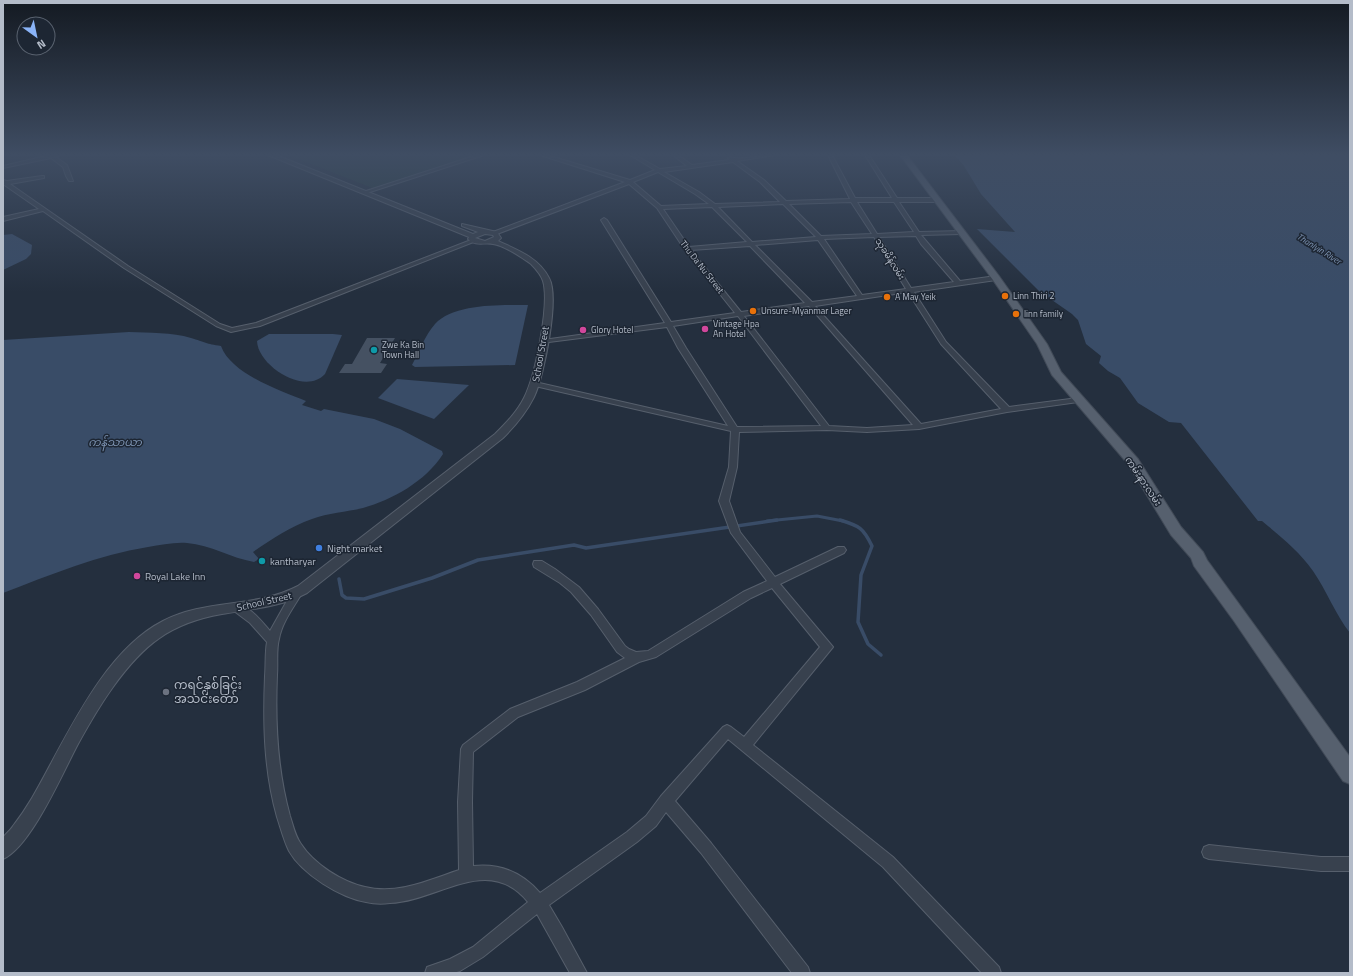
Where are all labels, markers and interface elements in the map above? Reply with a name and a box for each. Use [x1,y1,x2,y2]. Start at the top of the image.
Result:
north arrow [16,16,56,56]
text: N [34,36,49,53]
water label: Thanlyin River [1295,230,1345,268]
street label: သုခမိန်လမ်း [872,235,908,283]
street label: Thu Da Nu Street [677,237,728,297]
place label: Linn Thiri 2 [1013,289,1055,302]
place label: A May Yeik [895,290,936,303]
marker: Linn Thiri 2 [1000,291,1010,301]
marker: A May Yeik [882,292,892,302]
place label: Unsure-Myanmar Lager [761,304,852,317]
marker: Unsure-Myanmar Lager [748,306,758,316]
place label: linn family [1024,307,1064,320]
marker: linn family [1011,309,1021,319]
place label: Vintage Hpa An Hotel [713,317,760,340]
place label: Glory Hotel [591,323,633,336]
marker: Vintage Hpa An Hotel [700,324,710,334]
street label: School Street [528,325,553,383]
marker: Glory Hotel [578,325,588,335]
place label: Zwe Ka Bin Town Hall [382,338,424,361]
marker: Zwe Ka Bin Town Hall [369,345,379,355]
water label: ကန်သာယာ [88,434,143,452]
street label: ကမ်းနားလမ်း [1121,454,1166,510]
place label: Night market [327,541,383,556]
marker: Night market [314,543,324,553]
place label: kantharyar [270,554,316,569]
marker: kantharyar [257,556,267,566]
place label: Royal Lake Inn [145,569,205,584]
marker: Royal Lake Inn [132,571,142,581]
street label: School Street [235,588,294,615]
place label: ကရင်နှစ်ခြင်း အသင်းတော် [174,675,242,708]
marker: ကရင်နှစ်ခြင်း အသင်းတော် [161,687,171,697]

